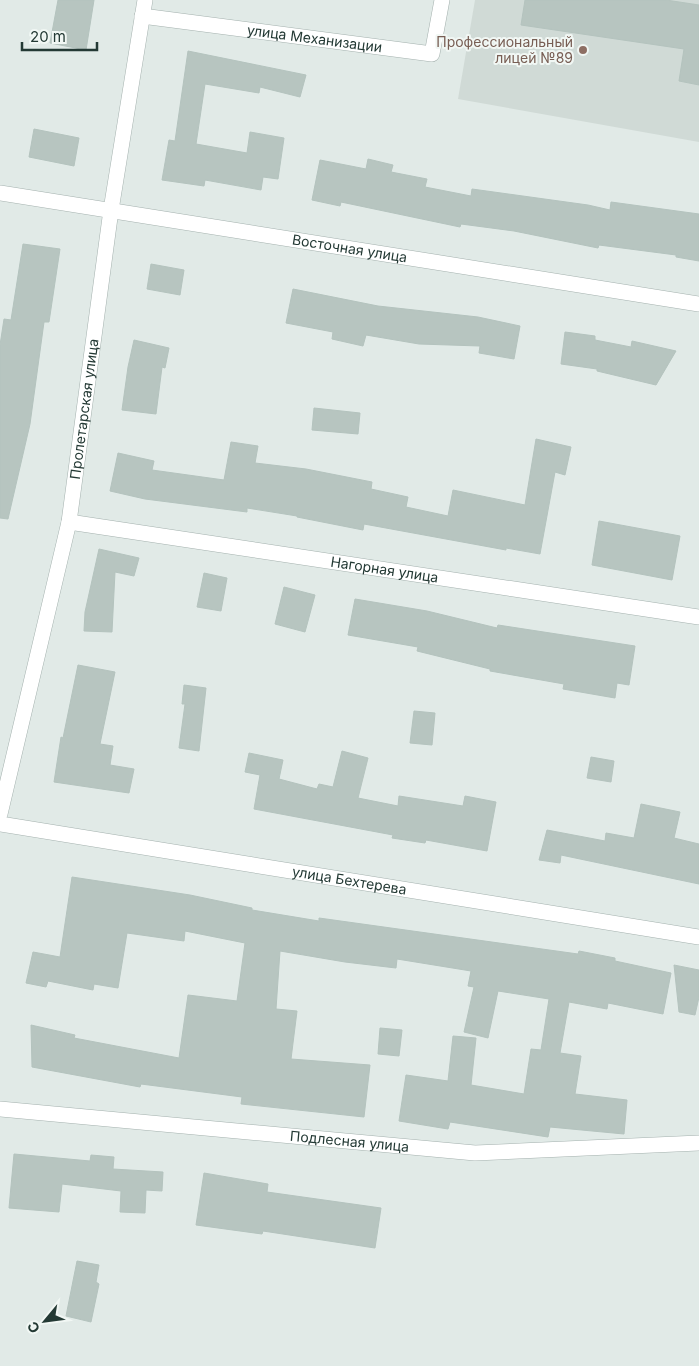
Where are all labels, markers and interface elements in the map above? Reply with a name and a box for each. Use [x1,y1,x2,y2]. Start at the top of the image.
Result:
scale bar [22,20,98,52]
street label: улица Механизации [246,21,383,55]
text: 20 m [30,27,66,46]
place label: Профессиональный лицей №89 [436,33,573,66]
marker: Профессиональный лицей №89 [577,44,589,56]
street label: Восточная улица [291,231,408,266]
street label: Пролетарская улица [66,338,102,480]
street label: Нагорная улица [329,553,440,586]
street label: улица Бехтерева [291,862,408,898]
street label: Подлесная улица [289,1127,410,1155]
north arrow [20,1296,70,1346]
text: С [23,1319,43,1336]

